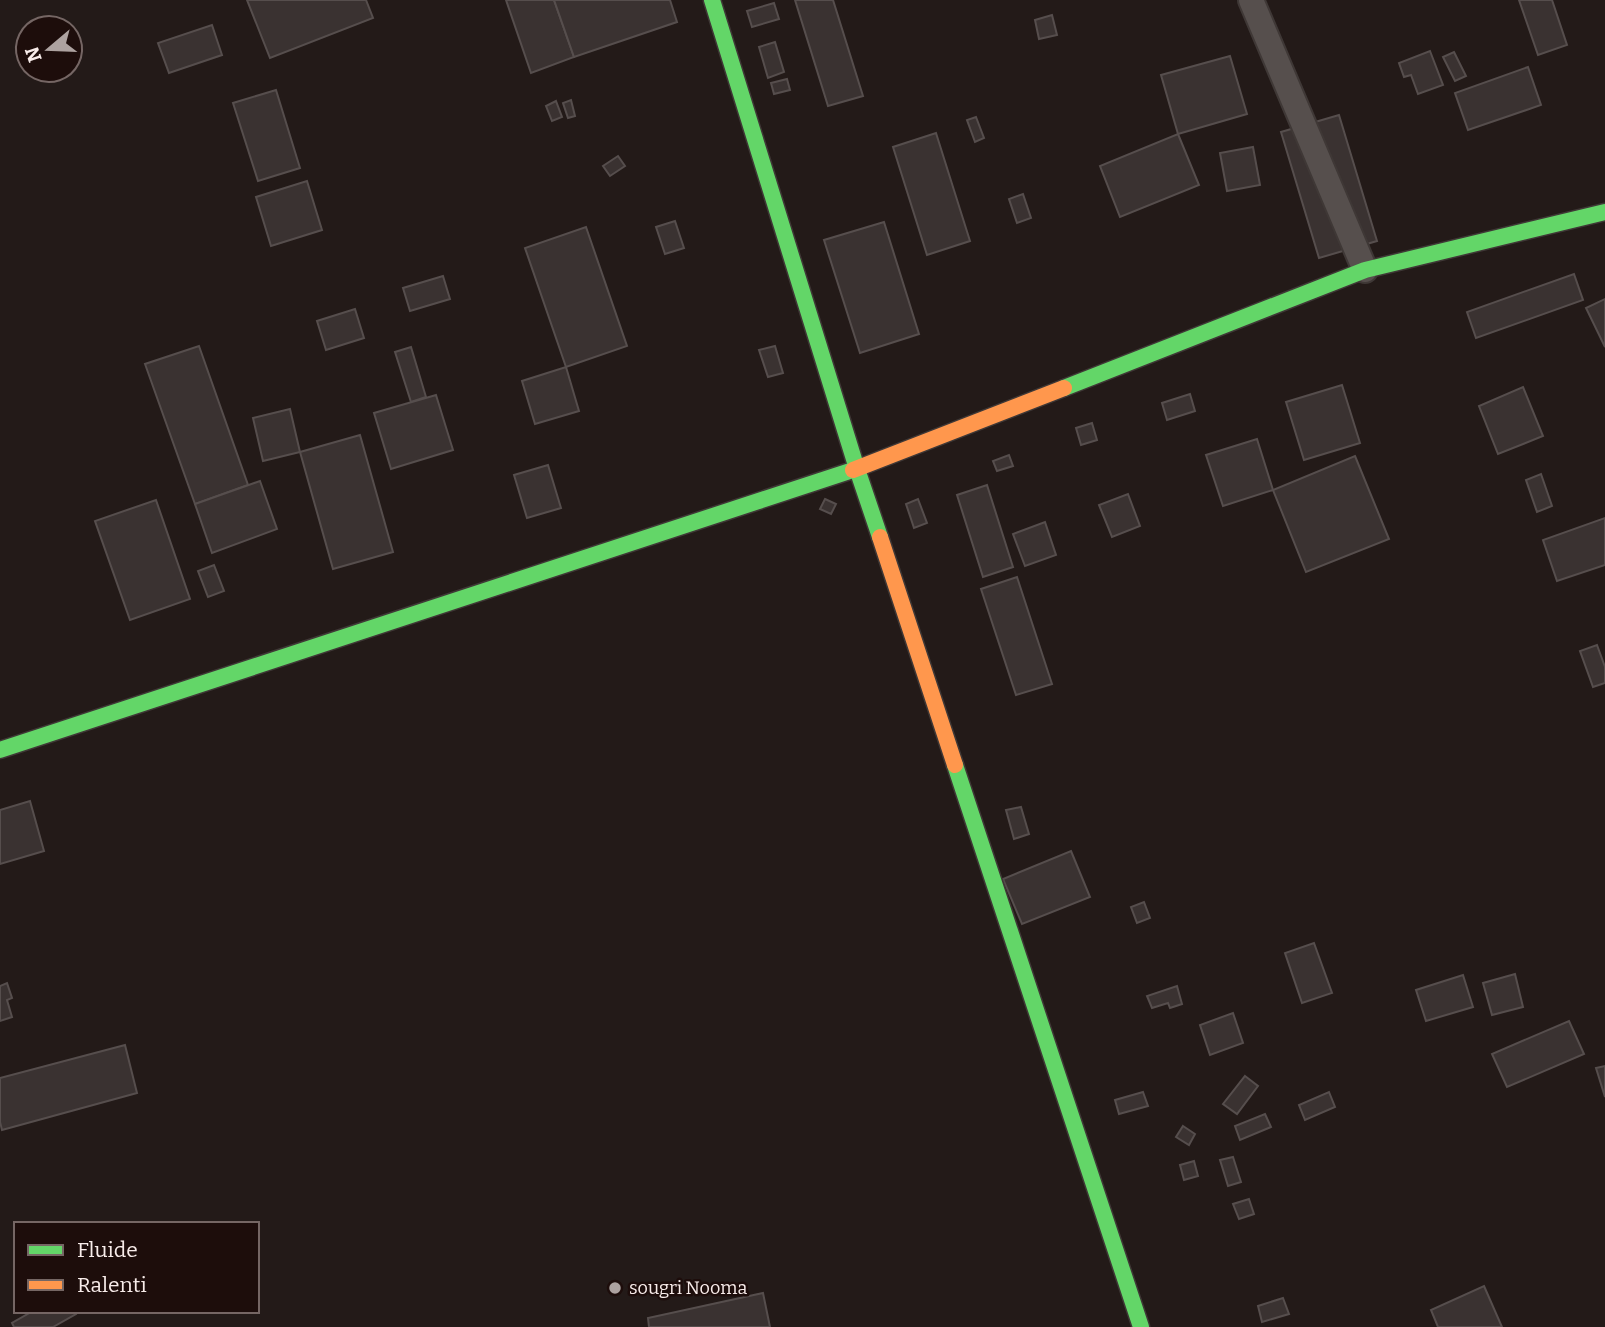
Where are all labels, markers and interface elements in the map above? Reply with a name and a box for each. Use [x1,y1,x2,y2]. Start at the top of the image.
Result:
north arrow [14,14,84,84]
text: N [20,43,47,65]
legend [14,1222,259,1313]
text: Fluide [77,1237,138,1263]
text: Ralenti [77,1272,147,1298]
place label: sougri Nooma [629,1277,747,1299]
marker: sougri Nooma [607,1280,623,1296]

